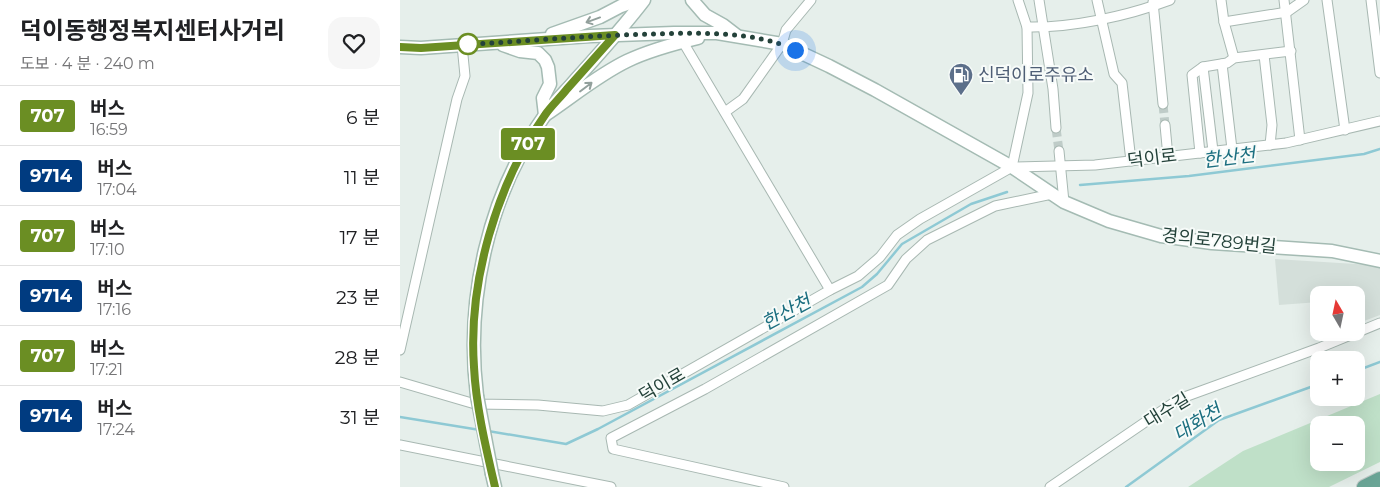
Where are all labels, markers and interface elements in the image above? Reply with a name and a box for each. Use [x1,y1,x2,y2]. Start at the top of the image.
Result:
text: 덕이동행정복지센터사거리 [20,16,285,45]
one-way arrow [586,16,601,25]
button: heart [328,17,380,69]
unlabelled marker [457,33,479,55]
your location [783,38,808,63]
text: 도보 · 4 분 · 240 m [20,54,155,73]
fuel station icon: 신덕이로주유소 [948,62,974,96]
place label: 신덕이로주유소 [978,64,1094,86]
one-way arrow [579,82,592,93]
text: 버스 [90,97,125,120]
text: 707 [30,105,65,127]
text: 6 분 [346,106,380,129]
text: 16:59 [90,120,128,139]
line badge: 707 [499,128,557,160]
text: 707 [511,133,545,155]
water label: 한산천 [1202,143,1258,172]
street label: 덕이로 [1126,144,1178,172]
text: 버스 [97,157,132,180]
text: 9714 [30,165,72,187]
text: 11 분 [344,166,380,189]
text: 17:04 [97,180,137,199]
text: 버스 [90,217,125,240]
street label: 경의로789번길 [1160,224,1278,258]
text: 707 [30,225,65,247]
text: 17 분 [339,226,380,249]
text: 17:10 [90,240,125,259]
text: 버스 [97,277,132,300]
text: 9714 [30,285,72,307]
text: 23 분 [336,286,380,309]
north arrow [1310,286,1365,341]
map controls [1310,286,1365,471]
water label: 한산천 [758,289,816,335]
text: 17:16 [97,300,131,319]
text: 버스 [90,337,125,360]
text: 707 [30,345,65,367]
text: 28 분 [335,346,380,369]
button: + [1310,351,1365,406]
text: 17:21 [90,360,123,379]
street label: 덕이로 [635,363,689,407]
street label: 대수길 [1140,388,1194,432]
text: 버스 [97,397,132,420]
water label: 대화천 [1169,398,1227,446]
text: 9714 [30,405,72,427]
text: 31 분 [340,406,380,429]
button: − [1310,416,1365,471]
text: 17:24 [97,420,135,439]

